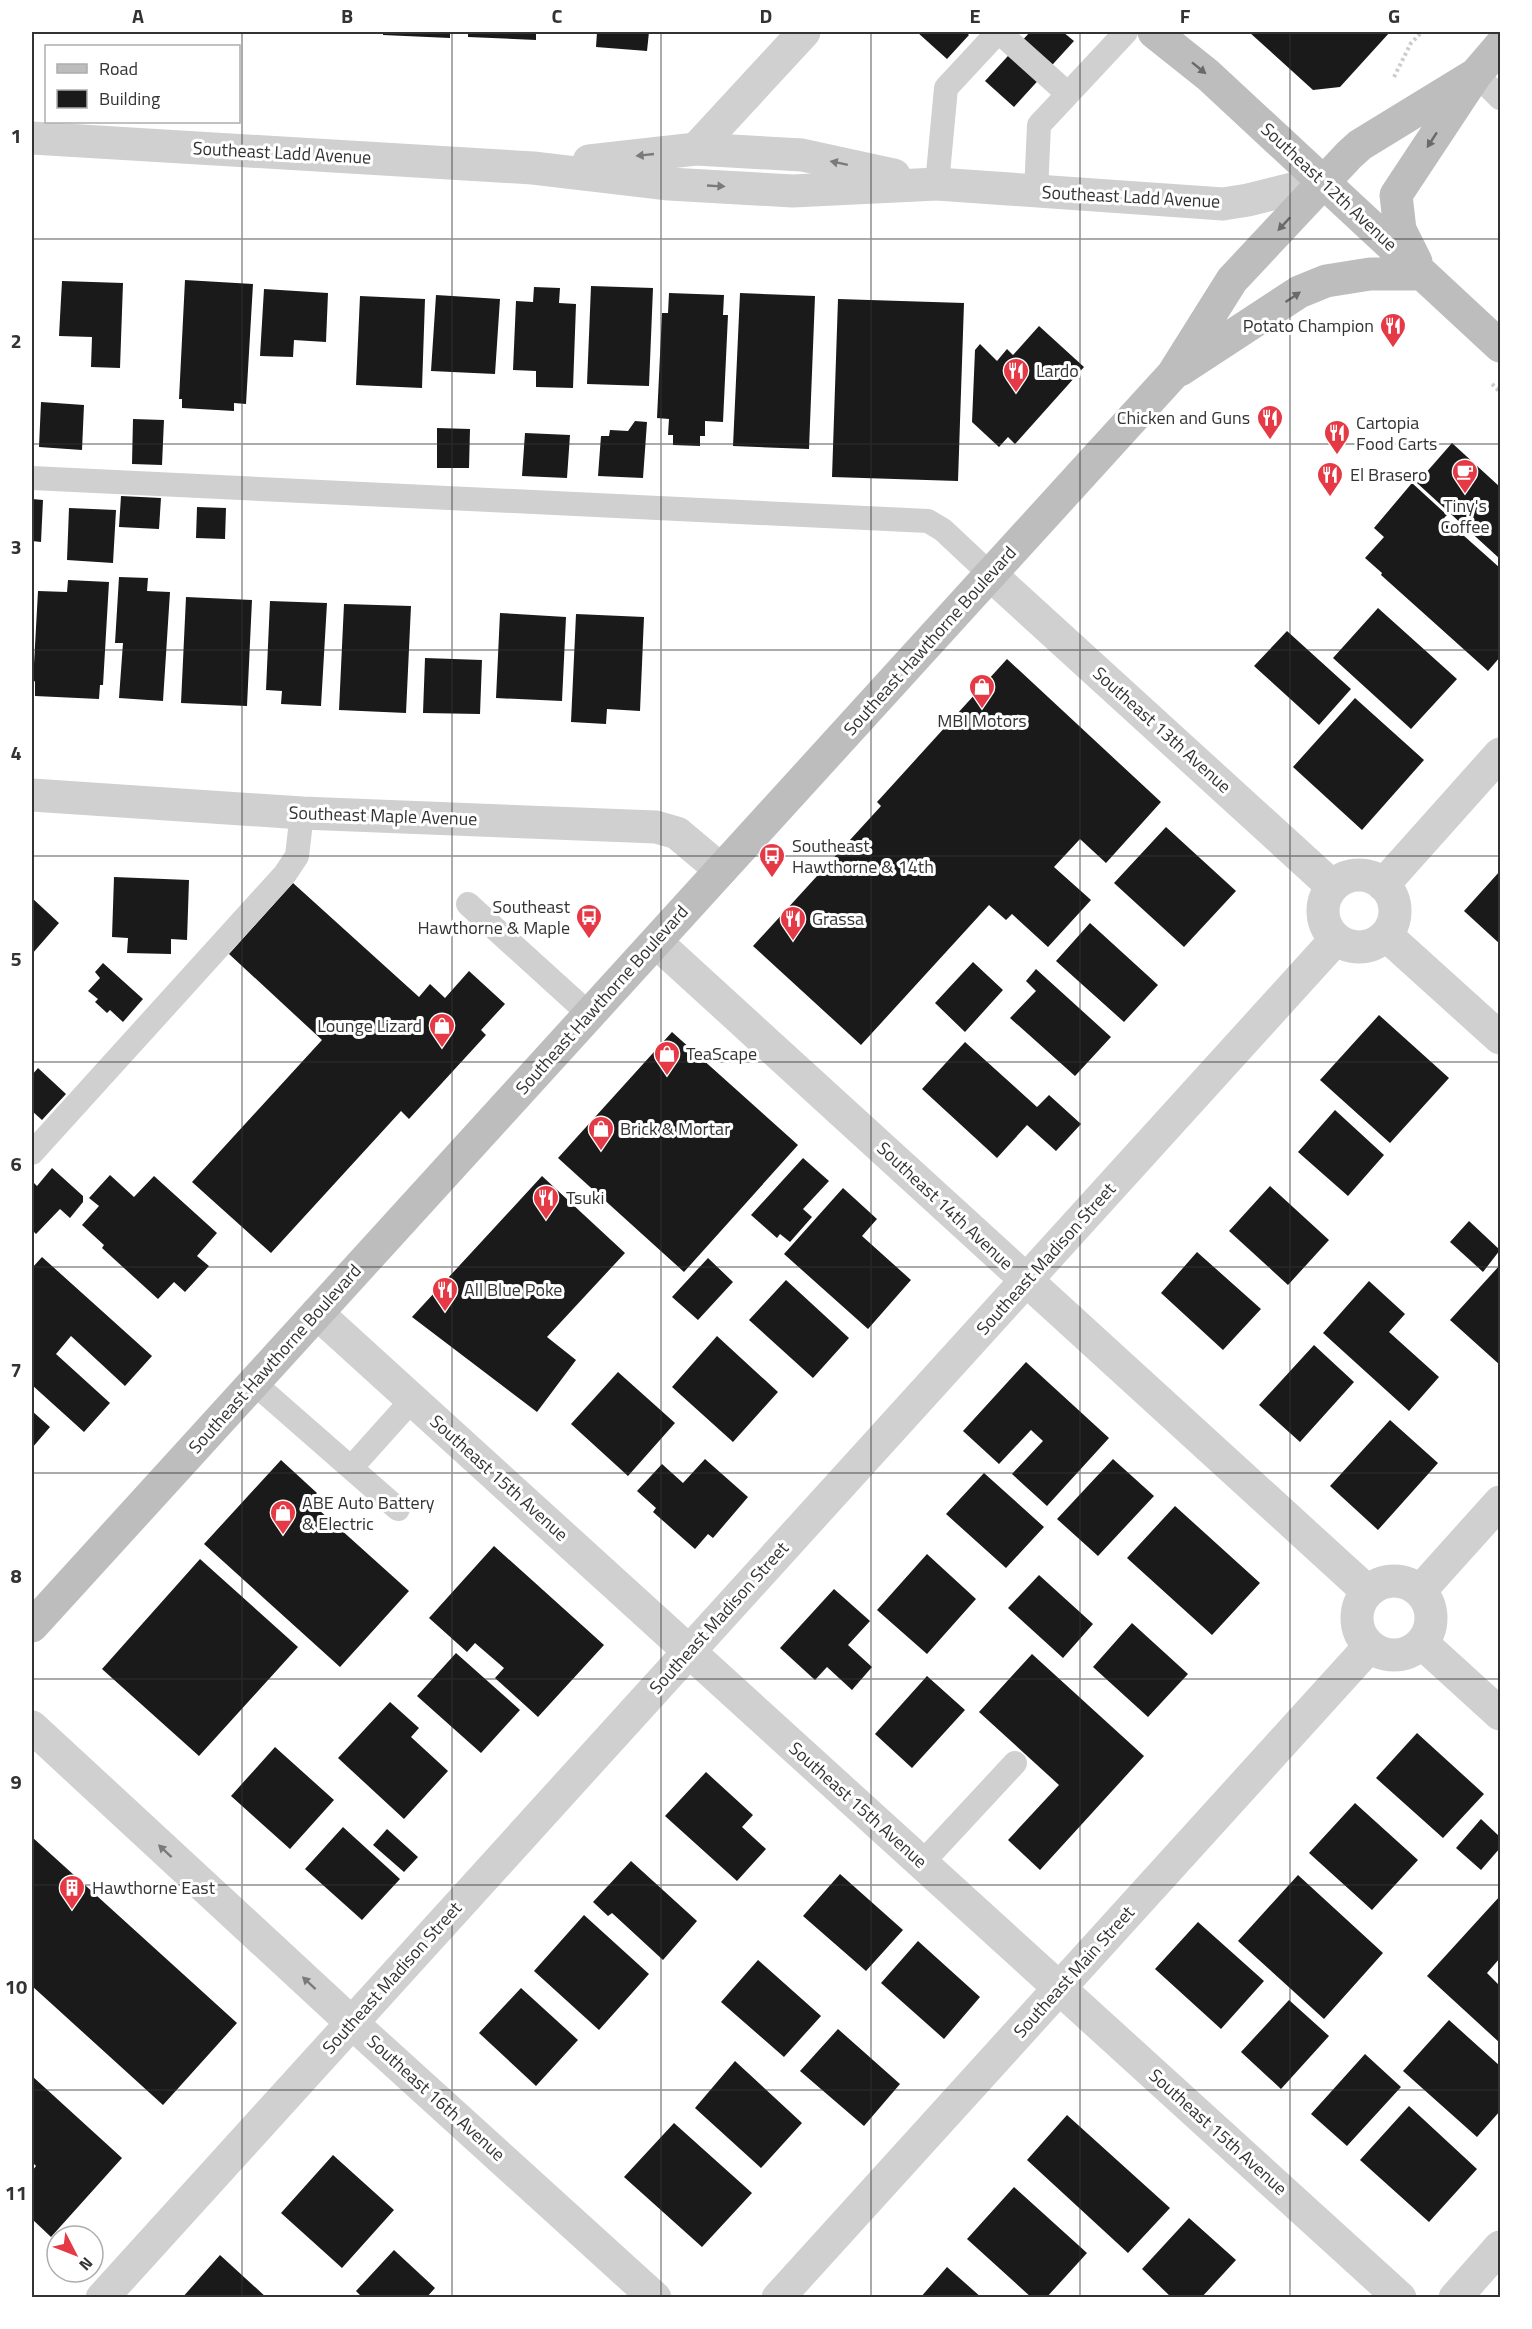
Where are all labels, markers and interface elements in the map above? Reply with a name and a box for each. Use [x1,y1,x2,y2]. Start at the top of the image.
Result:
text: A [132,0,144,31]
text: B [341,0,353,31]
text: C [552,0,563,31]
text: D [760,0,772,31]
text: E [969,0,981,31]
text: F [1180,0,1191,31]
text: G [1388,0,1400,31]
legend [45,45,240,123]
text: Road [99,55,138,82]
one-way arrow [1191,62,1207,75]
text: Building [99,85,160,112]
street label: Southeast 12th Avenue [1255,116,1404,257]
text: 1 [10,120,22,151]
one-way arrow [1427,132,1438,148]
street label: Southeast Ladd Avenue [192,134,372,171]
one-way arrow [635,150,654,160]
one-way arrow [829,158,848,167]
street label: Southeast Ladd Avenue [1041,178,1221,215]
one-way arrow [707,182,726,191]
one-way arrow [1277,216,1291,231]
one-way arrow [1284,291,1300,303]
restaurant icon: Potato Champion [1378,311,1408,349]
place label: Potato Champion [1243,312,1374,339]
text: 2 [10,325,22,356]
restaurant icon: Lardo [1001,356,1031,394]
place label: Lardo [1036,357,1079,384]
restaurant icon: Chicken and Guns [1255,403,1285,441]
place label: Chicken and Guns [1117,404,1250,431]
place label: Cartopia Food Carts [1356,409,1437,457]
restaurant icon: Cartopia Food Carts [1322,418,1352,456]
cafe icon: Tiny's Coffee [1450,457,1480,495]
restaurant icon: El Brasero [1315,460,1345,498]
place label: El Brasero [1350,461,1427,488]
place label: Tiny's Coffee [1440,492,1490,540]
text: 3 [10,531,22,562]
street label: Southeast Hawthorne Boulevard [837,540,1022,742]
street label: Southeast 13th Avenue [1087,660,1237,799]
shop icon: MBI Motors [967,672,997,710]
place label: MBI Motors [937,707,1027,734]
text: 4 [10,737,22,768]
street label: Southeast Maple Avenue [288,799,478,832]
place label: Southeast Hawthorne & 14th [792,832,934,880]
bus stop icon: Southeast Hawthorne & 14th [757,841,787,879]
place label: Southeast Hawthorne & Maple [417,893,571,941]
street label: Southeast Hawthorne Boulevard [509,899,694,1101]
bus stop icon: Southeast Hawthorne & Maple [574,902,604,940]
restaurant icon: Grassa [778,904,808,942]
place label: Grassa [812,905,864,932]
text: 5 [10,943,22,974]
shop icon: Lounge Lizard [427,1011,457,1049]
place label: Lounge Lizard [317,1012,422,1039]
shop icon: TeaScape [652,1039,682,1077]
place label: TeaScape [686,1040,757,1067]
shop icon: Brick & Mortar [586,1114,616,1152]
place label: Brick & Mortar [620,1115,730,1142]
street label: Southeast 14th Avenue [871,1135,1020,1276]
text: 6 [10,1148,22,1179]
street label: Southeast Madison Street [970,1176,1122,1341]
restaurant icon: Tsuki [531,1183,561,1221]
place label: Tsuki [566,1184,604,1211]
street label: Southeast Hawthorne Boulevard [182,1258,367,1460]
restaurant icon: All Blue Poke [430,1275,460,1313]
place label: All Blue Poke [464,1276,562,1303]
text: 7 [10,1354,22,1385]
street label: Southeast 15th Avenue [424,1408,574,1547]
place label: ABE Auto Battery & Electric [302,1489,435,1537]
shop icon: ABE Auto Battery & Electric [268,1498,298,1536]
street label: Southeast Madison Street [643,1535,795,1700]
text: 8 [10,1560,22,1591]
street label: Southeast 15th Avenue [783,1735,933,1874]
text: 9 [10,1766,22,1797]
one-way arrow [158,1844,173,1858]
building icon: Hawthorne East [57,1873,87,1911]
place label: Hawthorne East [92,1874,216,1901]
street label: Southeast Madison Street [316,1895,468,2060]
street label: Southeast Main Street [1007,1899,1141,2044]
text: 10 [5,1971,27,2002]
one-way arrow [302,1977,317,1990]
street label: Southeast 16th Avenue [361,2028,511,2167]
street label: Southeast 15th Avenue [1143,2062,1293,2201]
text: 11 [5,2177,27,2208]
north arrow [45,2224,105,2284]
text: N [74,2252,99,2276]

